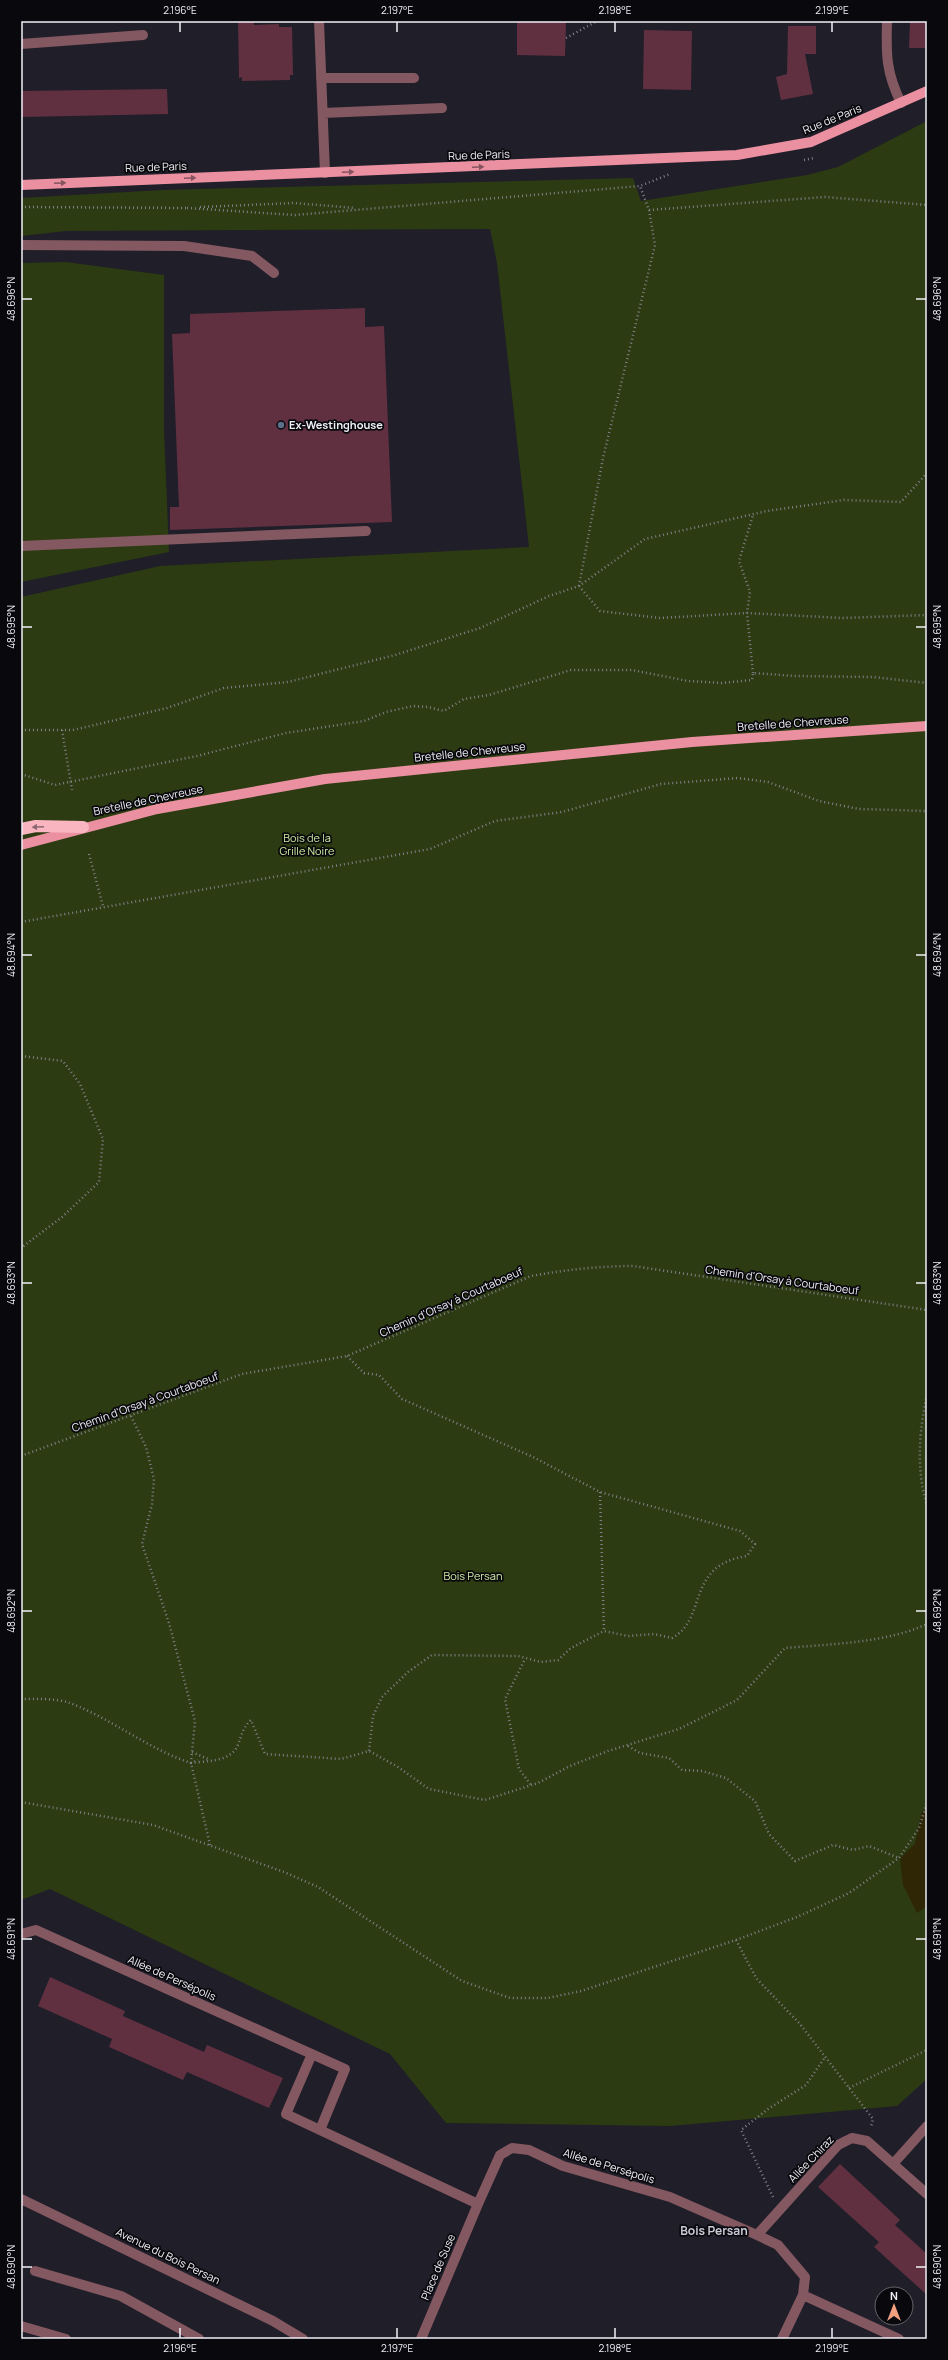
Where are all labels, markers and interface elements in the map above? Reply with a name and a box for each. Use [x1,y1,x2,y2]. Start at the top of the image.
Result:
text: 2.196°E [163,3,197,17]
text: 2.197°E [381,3,413,17]
text: 2.198°E [598,3,632,17]
text: 2.199°E [815,3,849,17]
street label: Rue de Paris [800,100,864,137]
street label: Rue de Paris [448,146,510,163]
street label: Rue de Paris [125,158,187,175]
one-way arrow [472,164,485,170]
one-way arrow [342,169,355,175]
one-way arrow [184,175,197,181]
one-way arrow [54,180,67,186]
text: 48.696°N [4,277,18,321]
text: 48.696°N [930,277,944,321]
place label: Ex-Westinghouse [289,417,383,432]
marker: Ex-Westinghouse [276,420,286,430]
text: 48.695°N [4,605,18,649]
text: 48.695°N [930,605,944,649]
street label: Bretelle de Chevreuse [737,711,850,734]
street label: Bretelle de Chevreuse [414,738,527,765]
street label: Bretelle de Chevreuse [92,780,205,818]
one-way arrow [32,823,44,830]
park label: Bois de la Grille Noire [280,830,335,858]
text: 48.694°N [4,933,18,977]
text: 48.694°N [930,933,944,977]
text: 48.693°N [4,1261,18,1305]
street label: Chemin d'Orsay à Courtaboeuf [704,1261,860,1298]
text: 48.693°N [930,1261,944,1305]
street label: Chemin d'Orsay à Courtaboeuf [377,1263,525,1340]
street label: Chemin d'Orsay à Courtaboeuf [69,1368,220,1435]
park label: Bois Persan [444,1568,503,1583]
text: 48.692°N [4,1589,18,1633]
text: 48.692°N [930,1589,944,1633]
text: 48.691°N [4,1918,18,1960]
text: 48.691°N [930,1918,944,1960]
street label: Allée de Persépolis [126,1951,219,2004]
street label: Allée Chiraz [784,2132,837,2185]
street label: Allée de Persépolis [561,2144,657,2187]
district label: Bois Persan [680,2222,748,2239]
street label: Avenue du Bois Persan [114,2224,223,2287]
street label: Place de Suse [417,2231,458,2302]
text: 48.690°N [4,2245,18,2289]
text: 48.690°N [930,2245,944,2289]
north arrow [874,2286,914,2326]
text: N [890,2288,898,2303]
text: 2.196°E [163,2341,197,2355]
text: 2.197°E [381,2341,413,2355]
text: 2.198°E [598,2341,632,2355]
text: 2.199°E [815,2341,849,2355]

